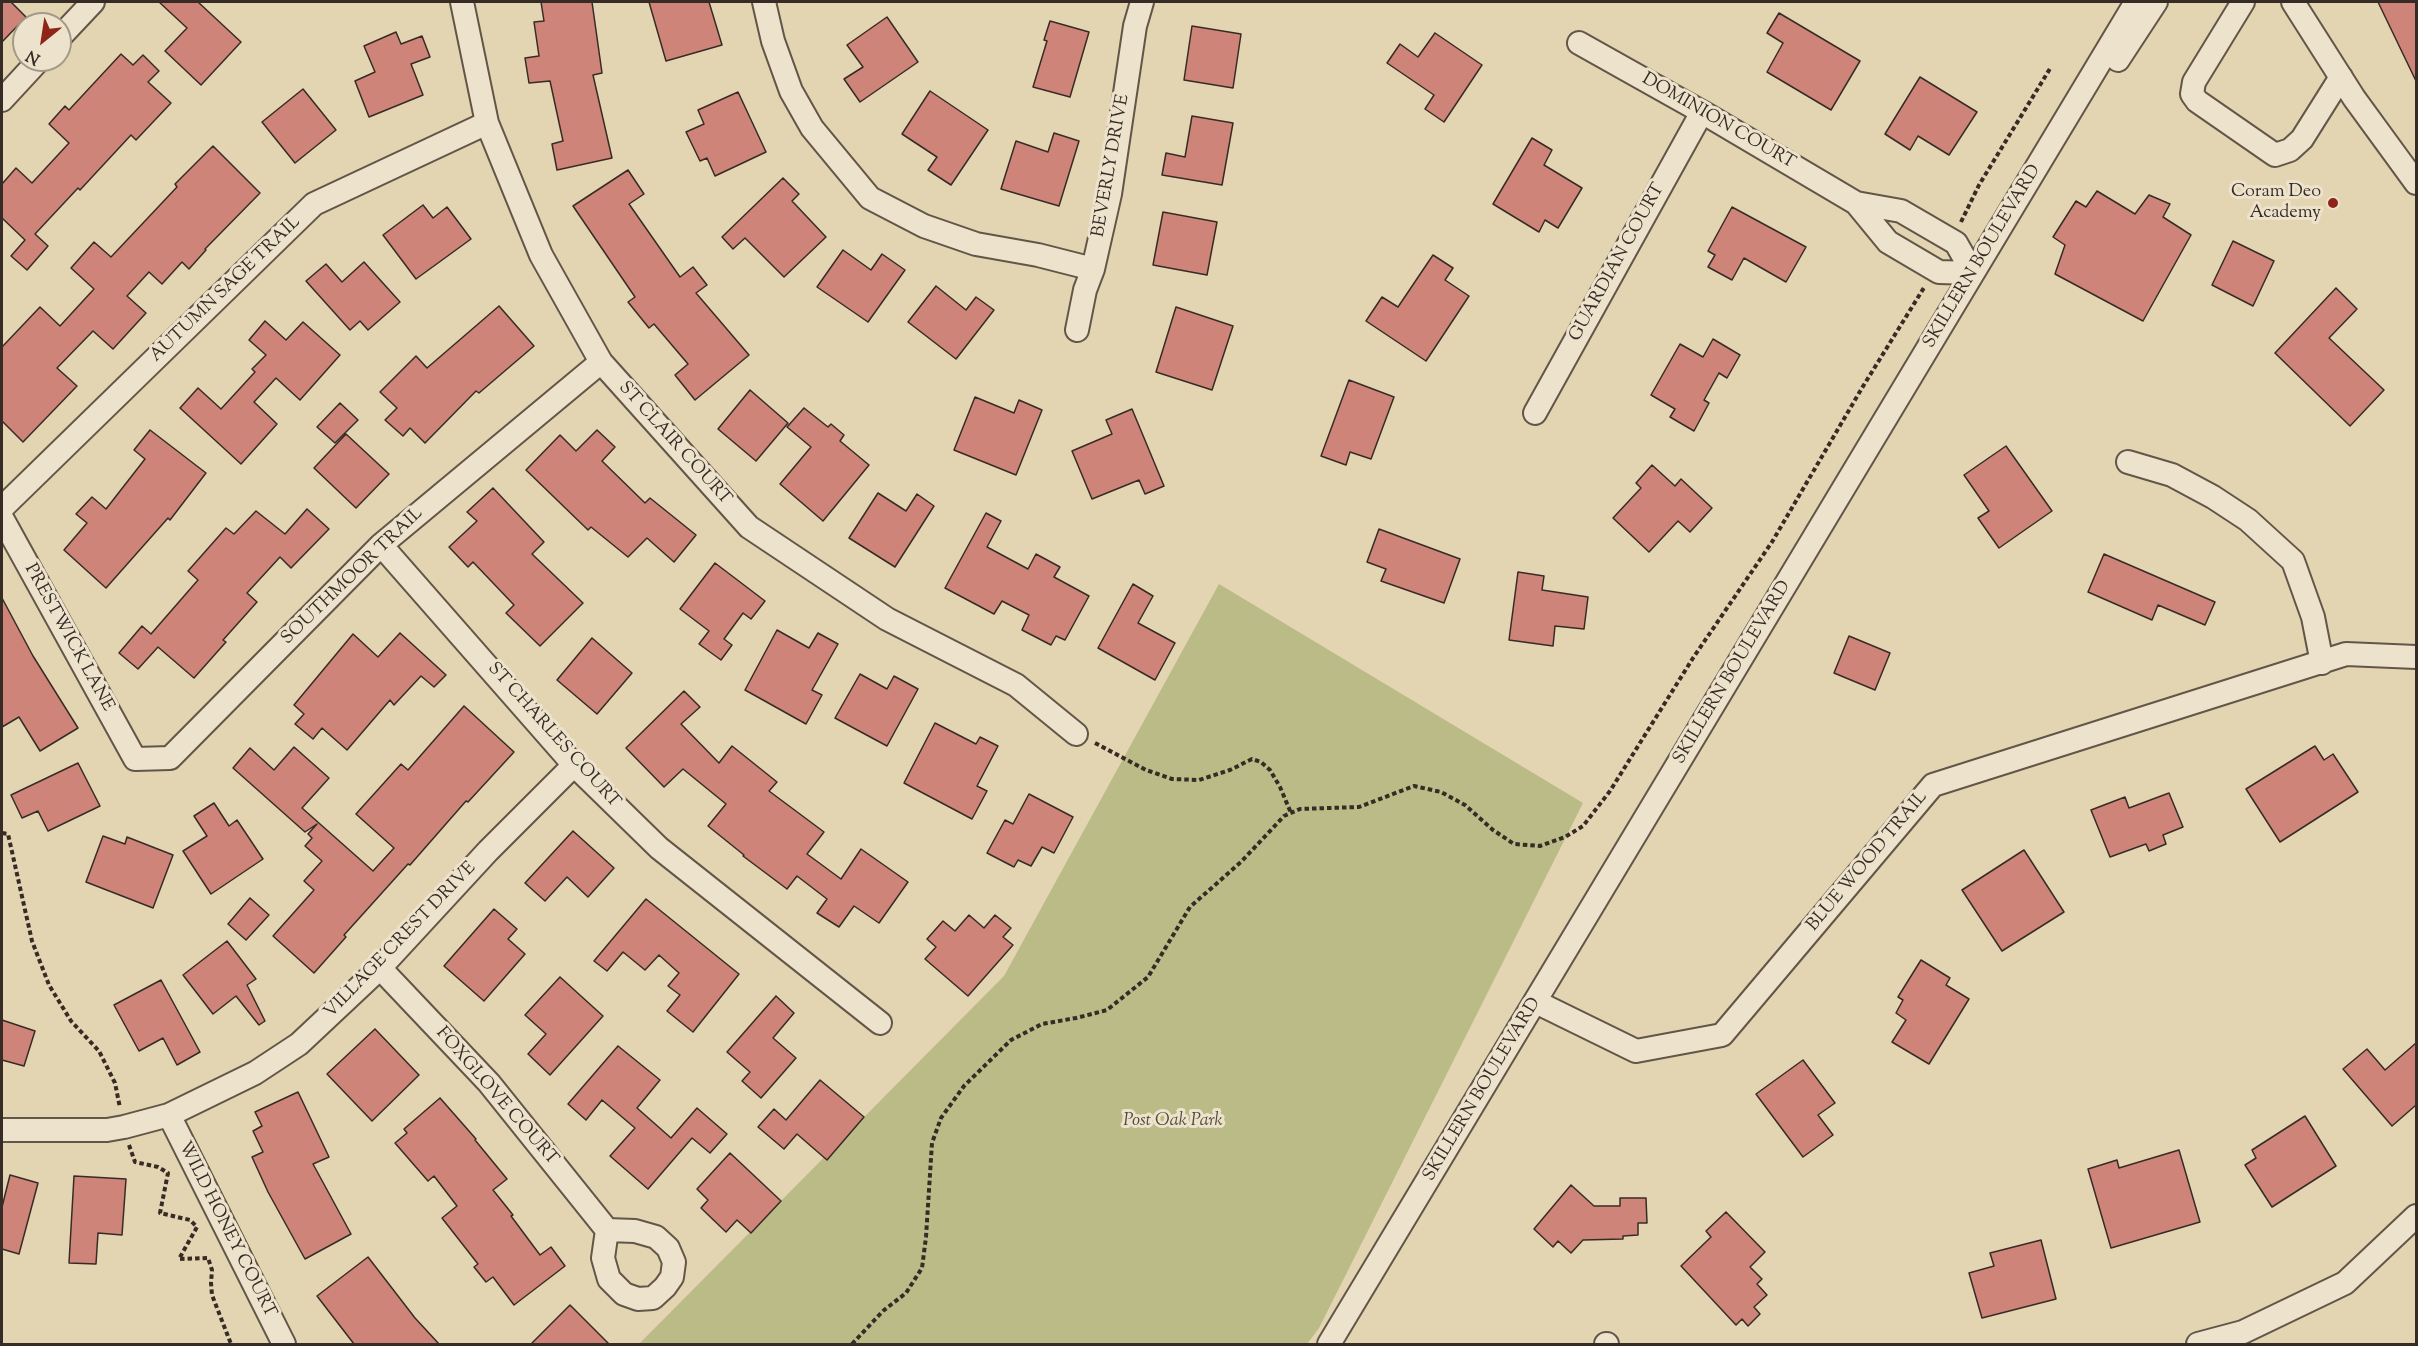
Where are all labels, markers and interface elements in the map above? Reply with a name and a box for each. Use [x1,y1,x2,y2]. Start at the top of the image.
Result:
north arrow [12,12,72,72]
text: N [22,43,45,69]
street label: DOMINION COURT [1637,69,1799,175]
street label: BEVERLY DRIVE [1089,93,1135,239]
street label: SKILLERN BOULEVARD [1920,161,2046,353]
street label: GUARDIAN COURT [1566,180,1670,346]
place label: Coram Deo Academy [2231,182,2321,224]
marker: Coram Deo Academy [2326,196,2340,210]
street label: AUTUMN SAGE TRAIL [146,213,306,367]
street label: ST CLAIR COURT [613,378,735,510]
street label: SOUTHMOOR TRAIL [278,504,428,650]
street label: PRESTWICK LANE [18,560,118,716]
street label: SKILLERN BOULEVARD [1670,577,1796,769]
street label: ST CHARLES COURT [482,659,624,813]
street label: BLUE WOOD TRAIL [1803,788,1933,936]
street label: VILLAGE CREST DRIVE [321,858,481,1024]
street label: SKILLERN BOULEVARD [1420,994,1546,1186]
street label: FOXGLOVE COURT [430,1023,562,1171]
park label: Post Oak Park [1123,1111,1223,1133]
street label: WILD HONEY COURT [172,1138,280,1322]

